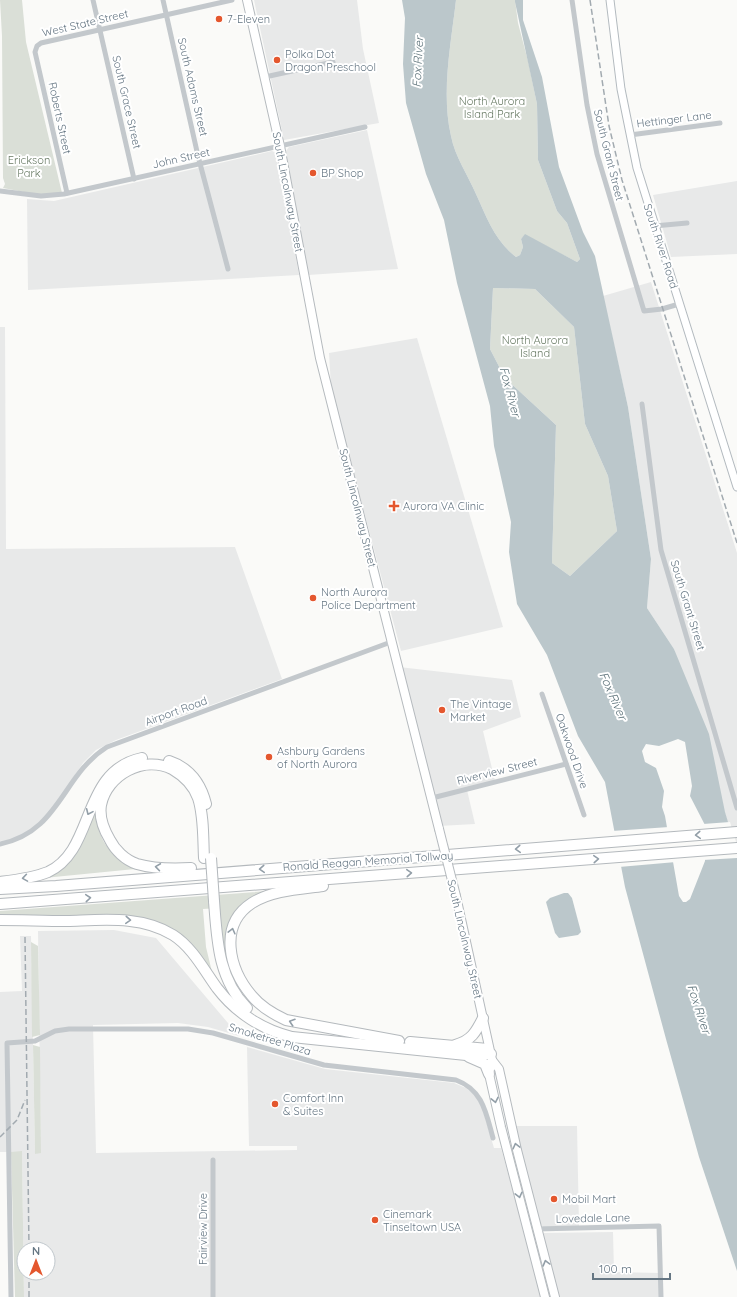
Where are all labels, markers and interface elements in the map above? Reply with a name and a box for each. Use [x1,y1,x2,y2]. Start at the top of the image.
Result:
street label: West State Street [40,6,130,40]
place label: 7-Eleven [227,12,270,26]
marker: 7-Eleven [214,14,224,24]
water label: Fox River [409,35,426,88]
street label: South Adams Street [175,36,211,138]
place label: Polka Dot Dragon Preschool [285,47,376,74]
street label: South Grace Street [109,54,145,150]
marker: Polka Dot Dragon Preschool [272,55,282,65]
street label: Roberts Street [46,81,75,156]
park label: North Aurora Island Park [459,94,525,121]
street label: Hettinger Lane [636,107,712,131]
street label: South Grant Street [591,108,627,202]
street label: South Lincolnway Street [269,131,307,254]
street label: John Street [151,145,211,171]
park label: Erickson Park [8,153,50,180]
place label: BP Shop [321,166,364,180]
marker: BP Shop [308,168,318,178]
street label: South River Road [641,202,681,290]
park label: North Aurora Island [502,333,568,360]
water label: Fox River [497,365,525,420]
street label: South Lincolnway Street [336,447,380,569]
place label: Aurora VA Clinic [403,499,485,513]
marker: Aurora VA Clinic [388,500,400,512]
street label: South Grant Street [668,558,708,652]
place label: North Aurora Police Department [321,585,416,612]
marker: North Aurora Police Department [308,593,318,603]
water label: Fox River [596,669,631,723]
street label: Airport Road [143,693,209,729]
place label: The Vintage Market [450,697,511,724]
marker: The Vintage Market [437,705,447,715]
street label: Oakwood Drive [553,712,591,790]
place label: Ashbury Gardens of North Aurora [277,744,365,771]
marker: Ashbury Gardens of North Aurora [264,752,274,762]
street label: Riverview Street [455,754,539,788]
one-way arrow [86,807,94,815]
one-way arrow [695,831,701,840]
one-way arrow [515,844,521,853]
street label: Ronald Reagan Memorial Tollway [282,848,454,874]
one-way arrow [593,855,599,864]
one-way arrow [155,863,161,872]
one-way arrow [259,864,265,873]
one-way arrow [406,869,412,878]
one-way arrow [22,873,28,882]
street label: South Lincolnway Street [444,878,486,1000]
one-way arrow [85,894,91,903]
one-way arrow [125,916,132,925]
one-way arrow [227,928,236,935]
water label: Fox River [684,982,715,1037]
one-way arrow [288,1018,295,1027]
street label: Smoketree Plaza [227,1020,313,1058]
place label: Comfort Inn & Suites [283,1091,343,1118]
one-way arrow [490,1097,498,1103]
marker: Comfort Inn & Suites [270,1099,280,1109]
one-way arrow [512,1143,521,1150]
one-way arrow [514,1192,522,1198]
place label: Mobil Mart [562,1192,616,1206]
street label: Fairview Drive [196,1193,210,1265]
marker: Mobil Mart [549,1194,559,1204]
place label: Cinemark Tinseltown USA [383,1207,461,1234]
street label: Lovedale Lane [556,1210,630,1226]
marker: Cinemark Tinseltown USA [370,1215,380,1225]
north arrow [16,1241,56,1281]
text: N [32,1244,40,1258]
scale bar [593,1255,670,1281]
one-way arrow [542,1260,551,1267]
text: 100 m [599,1261,632,1276]

